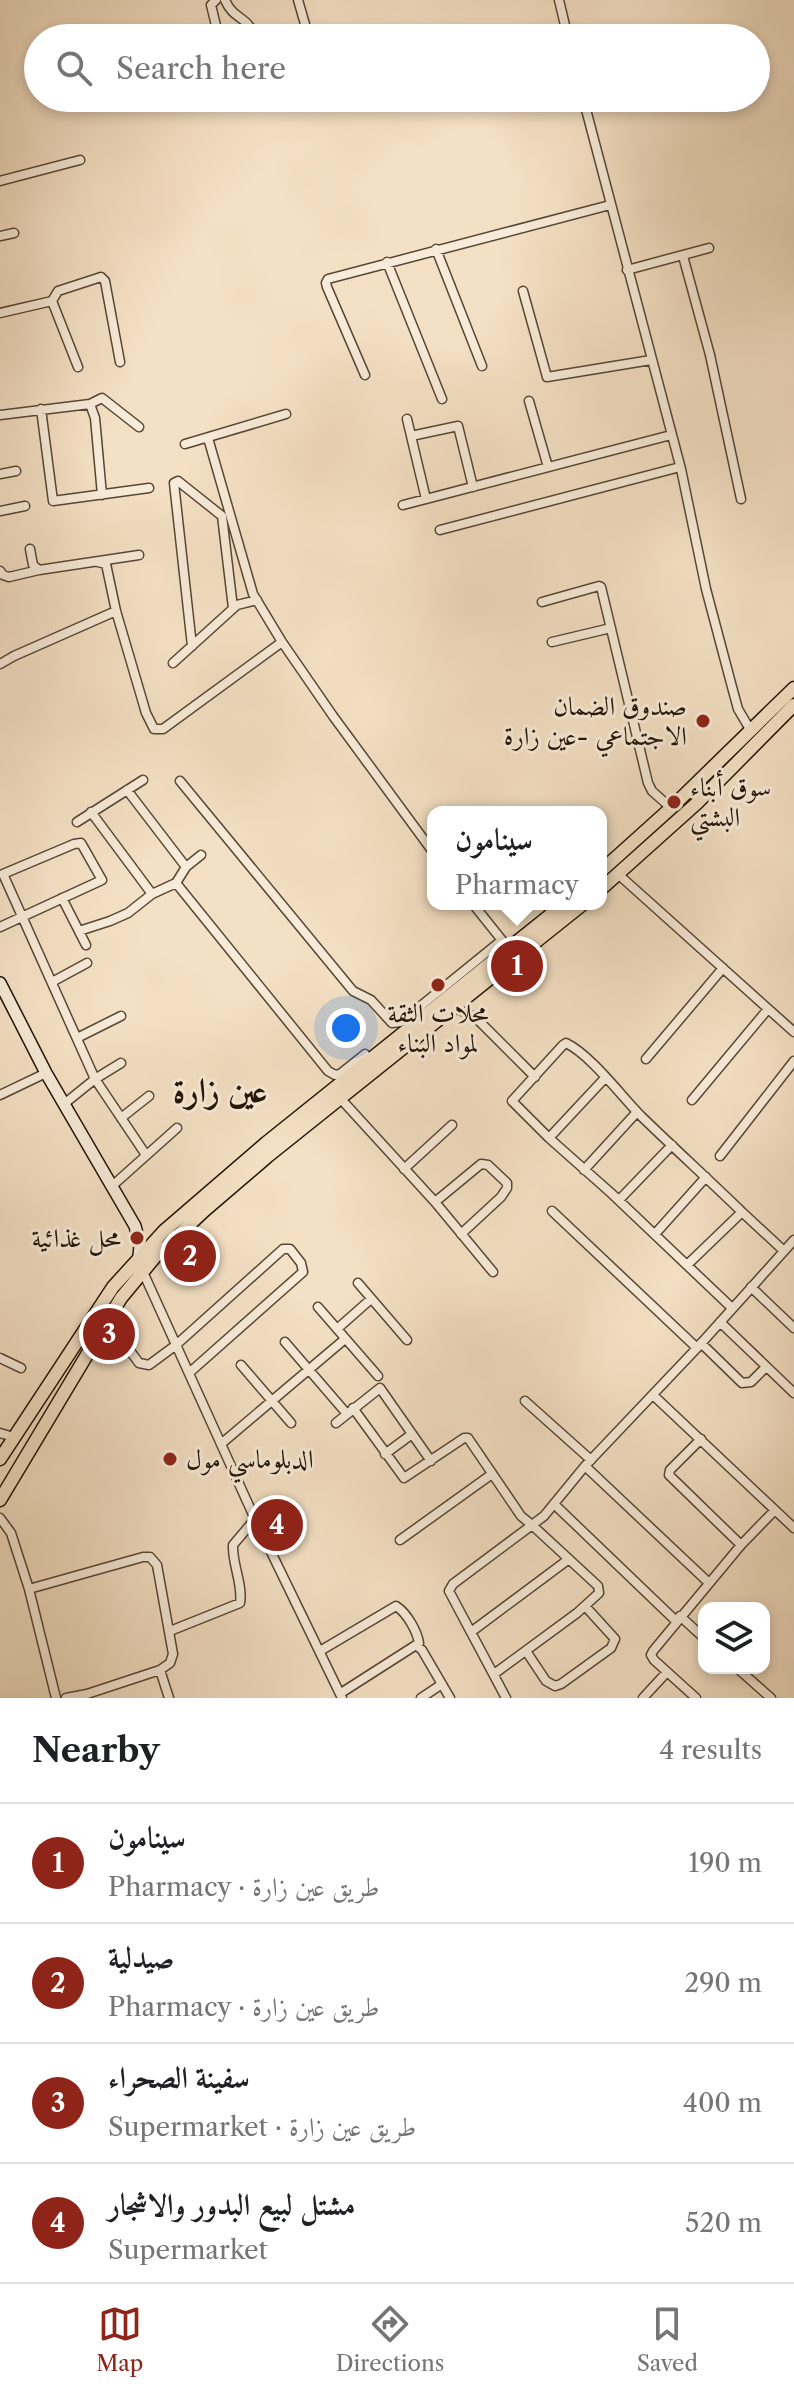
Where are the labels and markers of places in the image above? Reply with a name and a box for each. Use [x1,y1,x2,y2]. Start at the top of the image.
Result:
place label: صندوق الضمان الاجتماعي -عين زارة [504,690,687,758]
marker: صندوق الضمان الاجتماعي -عين زارة [694,712,712,730]
place label: سوق أبناء البشتي [690,770,771,841]
marker: سوق أبناء البشتي [665,793,683,811]
pin: 1 [491,936,543,996]
marker: محلات الثقة لمواد البناء [429,976,447,994]
place label: محلات الثقة لمواد البناء [388,997,489,1060]
place label: محل غذائية [31,1222,121,1256]
pin: 2 [164,1226,216,1286]
marker: محل غذائية [128,1229,146,1247]
pin: 3 [83,1304,135,1364]
place label: الدبلوماسي مول [186,1443,314,1483]
marker: الدبلوماسي مول [161,1450,179,1468]
pin: 4 [251,1495,303,1555]

